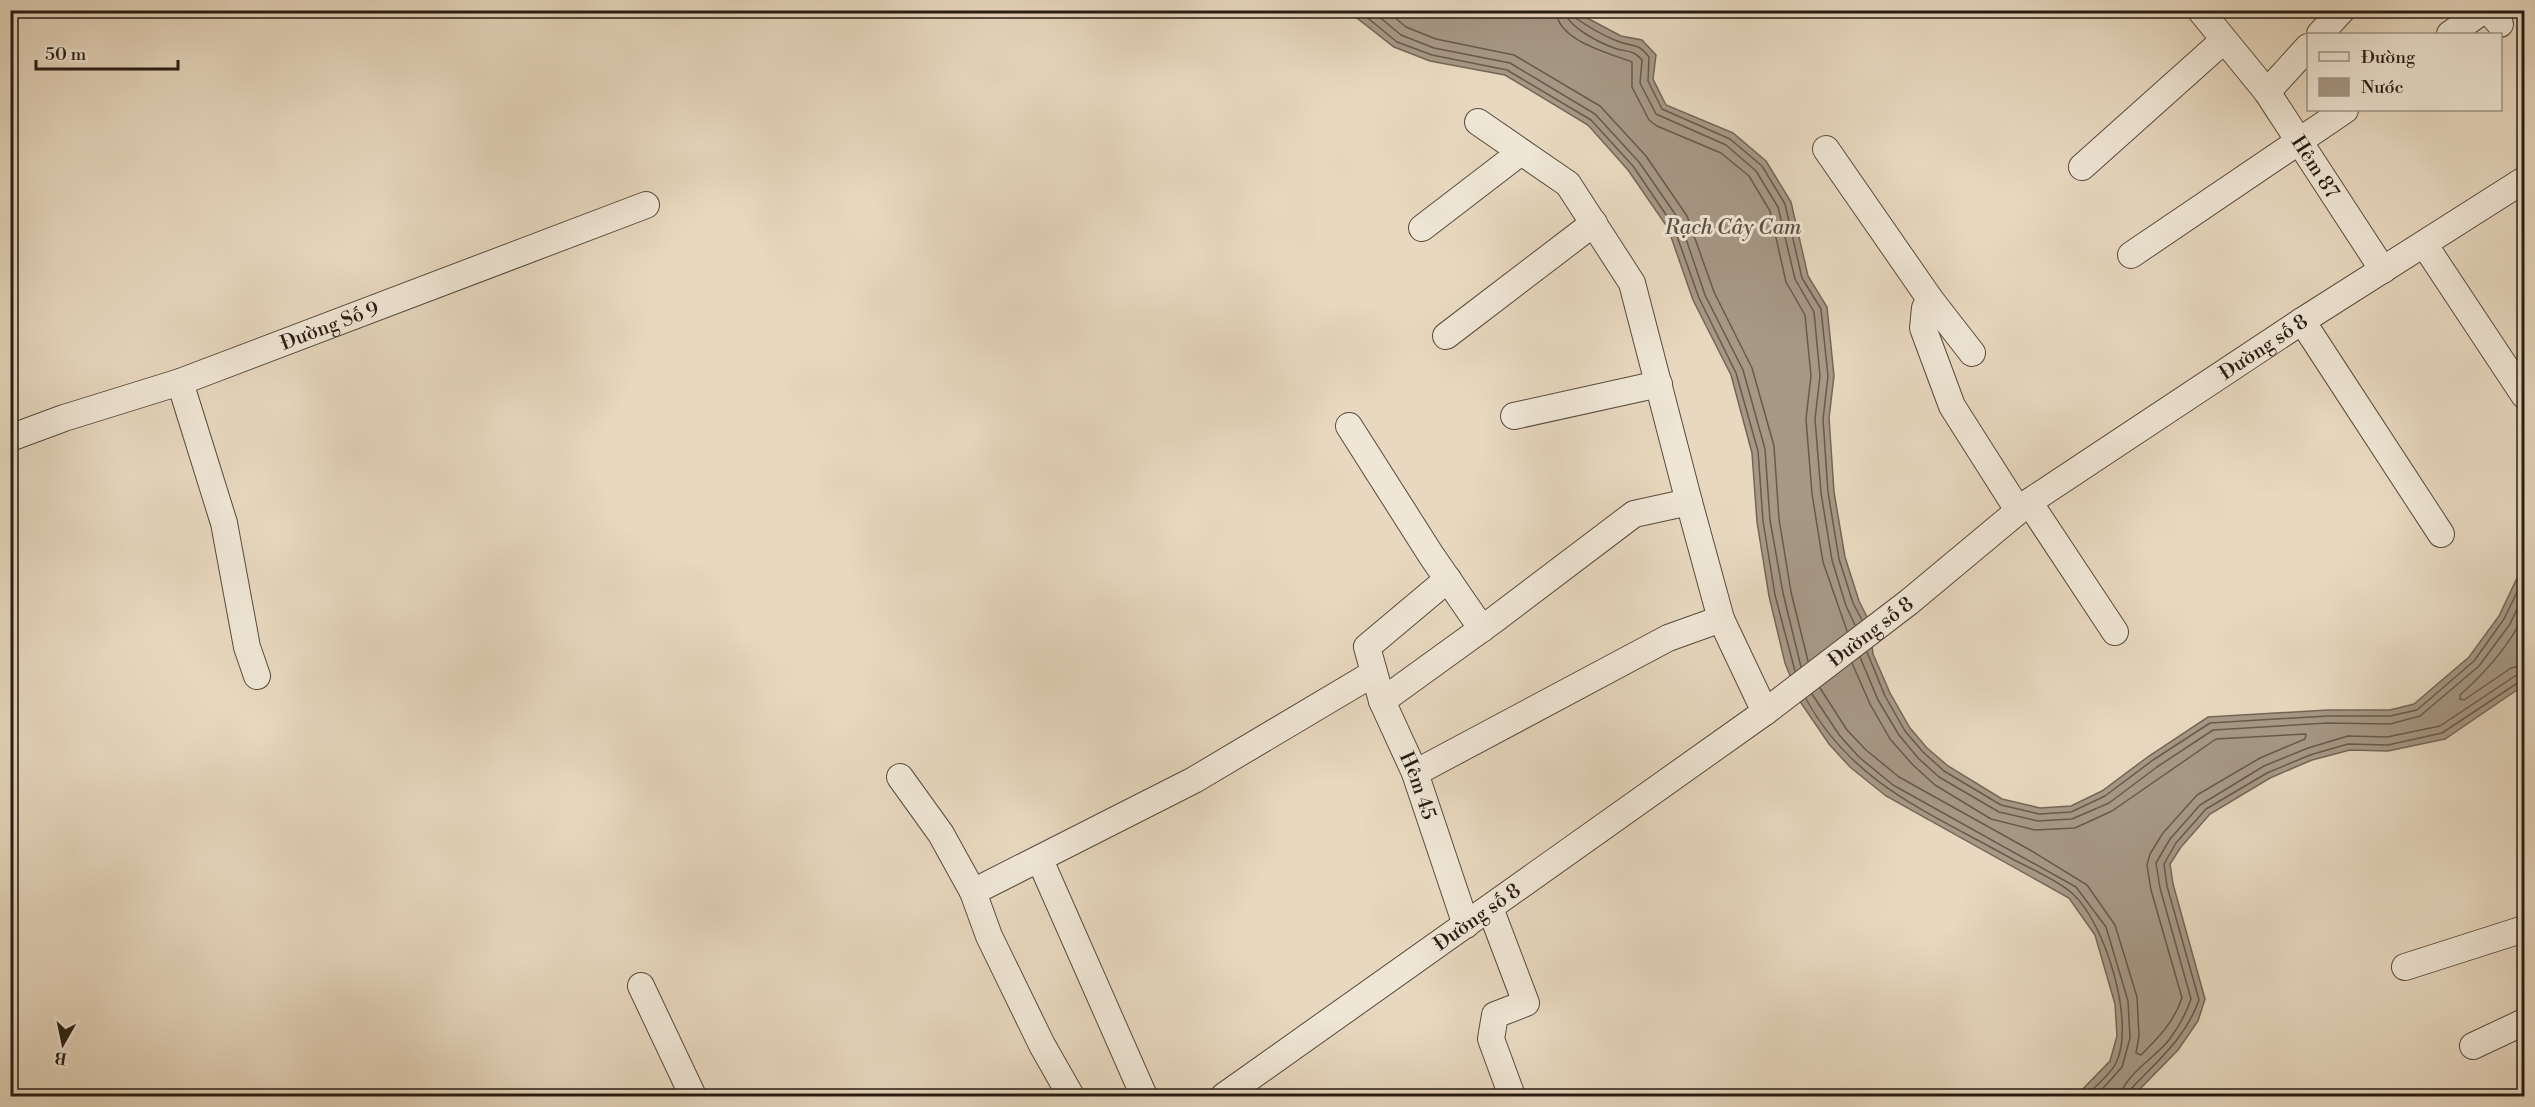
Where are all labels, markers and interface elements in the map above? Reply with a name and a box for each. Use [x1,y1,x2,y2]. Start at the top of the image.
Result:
scale bar [36,33,178,71]
legend [2307,33,2502,111]
text: 50 m [45,43,87,66]
text: Đường [2361,46,2416,69]
text: Nước [2361,76,2404,99]
street label: Hẻm 87 [2285,131,2344,204]
water label: Rạch Cây Cam [1664,215,1802,241]
street label: Đường Số 9 [277,297,383,357]
street label: Đường số 8 [2215,310,2313,386]
street label: Đường số 8 [1824,592,1919,673]
street label: Hẻm 45 [1393,748,1441,823]
street label: Đường số 8 [1429,878,1526,957]
north arrow [33,1014,93,1074]
text: B [53,1047,68,1069]

